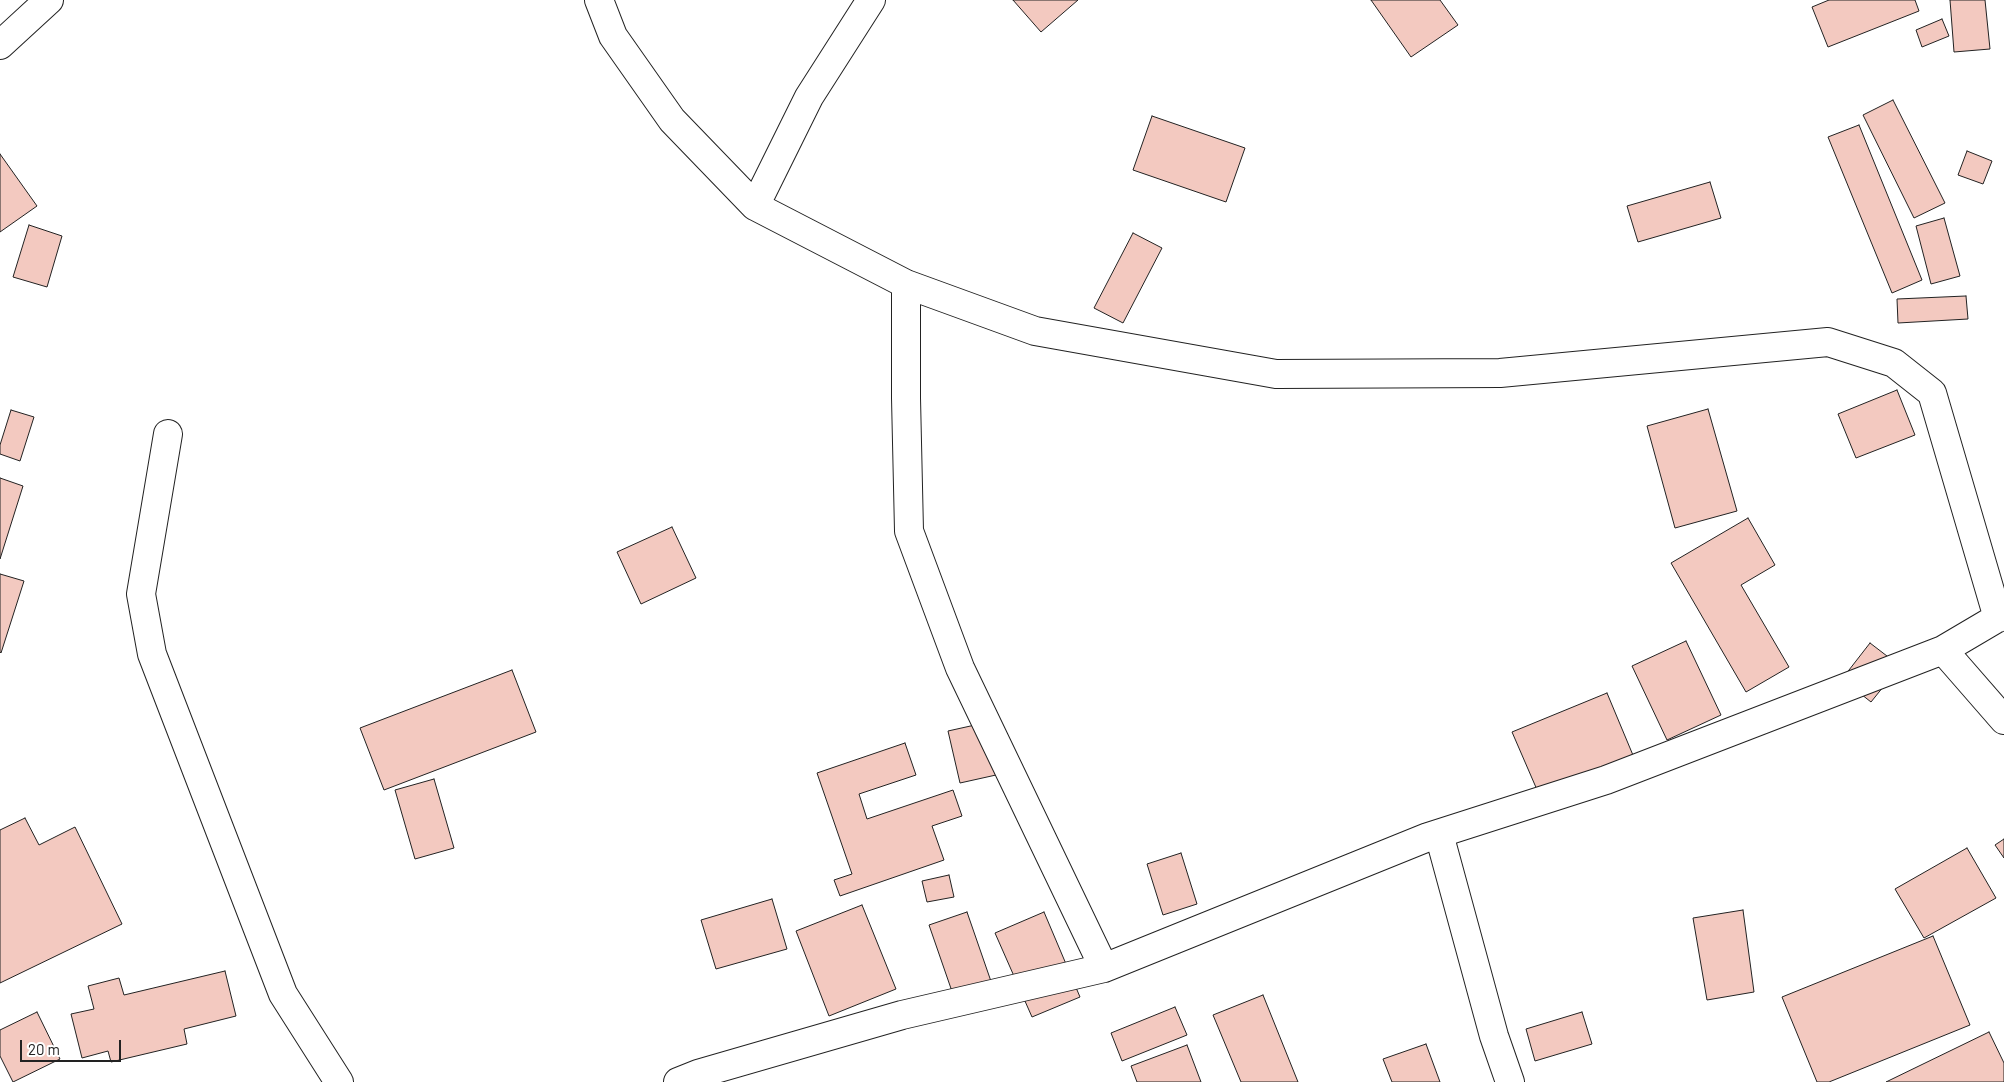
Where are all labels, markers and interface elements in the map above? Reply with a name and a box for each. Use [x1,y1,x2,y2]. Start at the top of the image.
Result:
scale bar [22,1030,124,1062]
text: 20 m [28,1040,60,1058]

